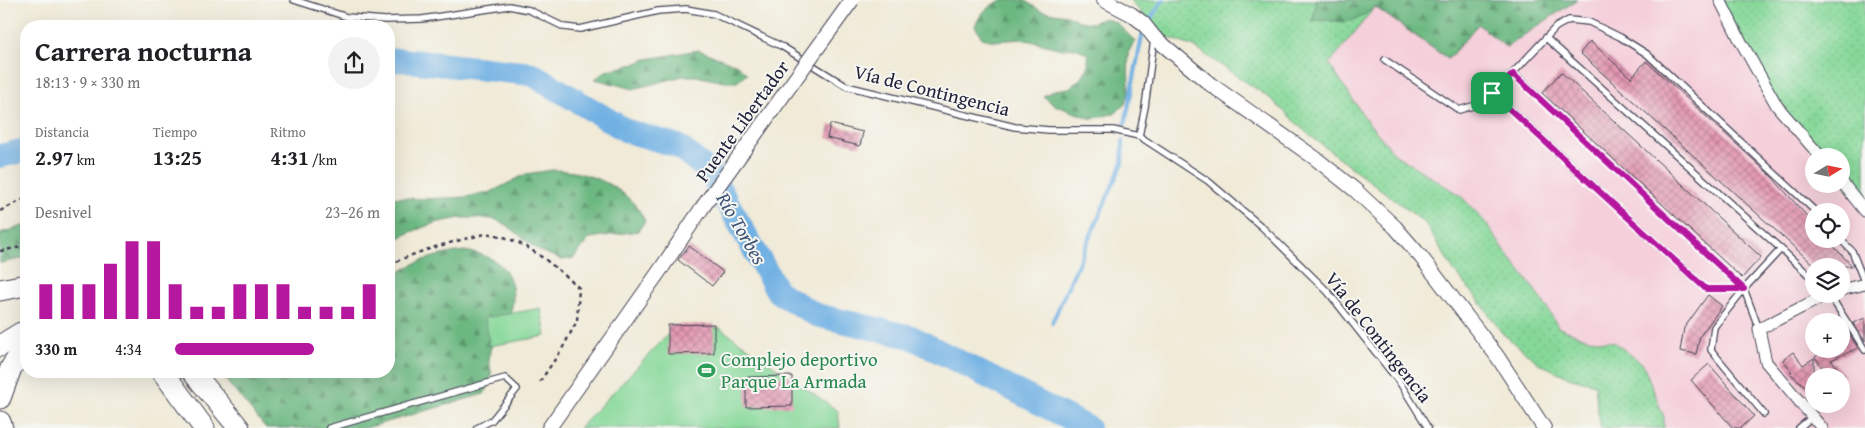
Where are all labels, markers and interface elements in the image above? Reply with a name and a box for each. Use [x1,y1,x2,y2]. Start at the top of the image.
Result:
text: Carrera nocturna [35,30,252,71]
button: share [328,37,380,89]
street label: Puente Libertador [688,54,796,188]
street label: Vía de Contingencia [851,57,1013,123]
text: 18:13 · 9 × 330 m [35,70,140,94]
pin [1471,72,1513,114]
icon: arrive [1478,79,1506,107]
text: Distancia [35,122,89,142]
text: Tiempo [153,122,197,142]
text: Ritmo [270,122,306,142]
text: 2.97 [35,142,74,173]
text: 13:25 [153,142,202,173]
text: 4:31 [270,142,309,173]
north arrow [1805,148,1850,192]
map controls [1805,148,1850,413]
text: km [74,150,95,170]
text: /km [309,150,337,170]
water label: Río Torbes [709,186,775,270]
text: Desnivel [35,200,92,224]
text: 23–26 m [325,200,380,224]
button: locate [1805,203,1850,248]
button: layers [1805,258,1850,303]
street label: Vía de Contingencia [1319,266,1439,408]
button: + [1805,313,1850,358]
text: 330 m [35,337,77,361]
text: 4:34 [115,337,142,361]
place label: Complejo deportivo Parque La Armada [721,345,878,395]
sports icon: Complejo deportivo Parque La Armada [697,360,717,380]
button: − [1805,368,1850,413]

